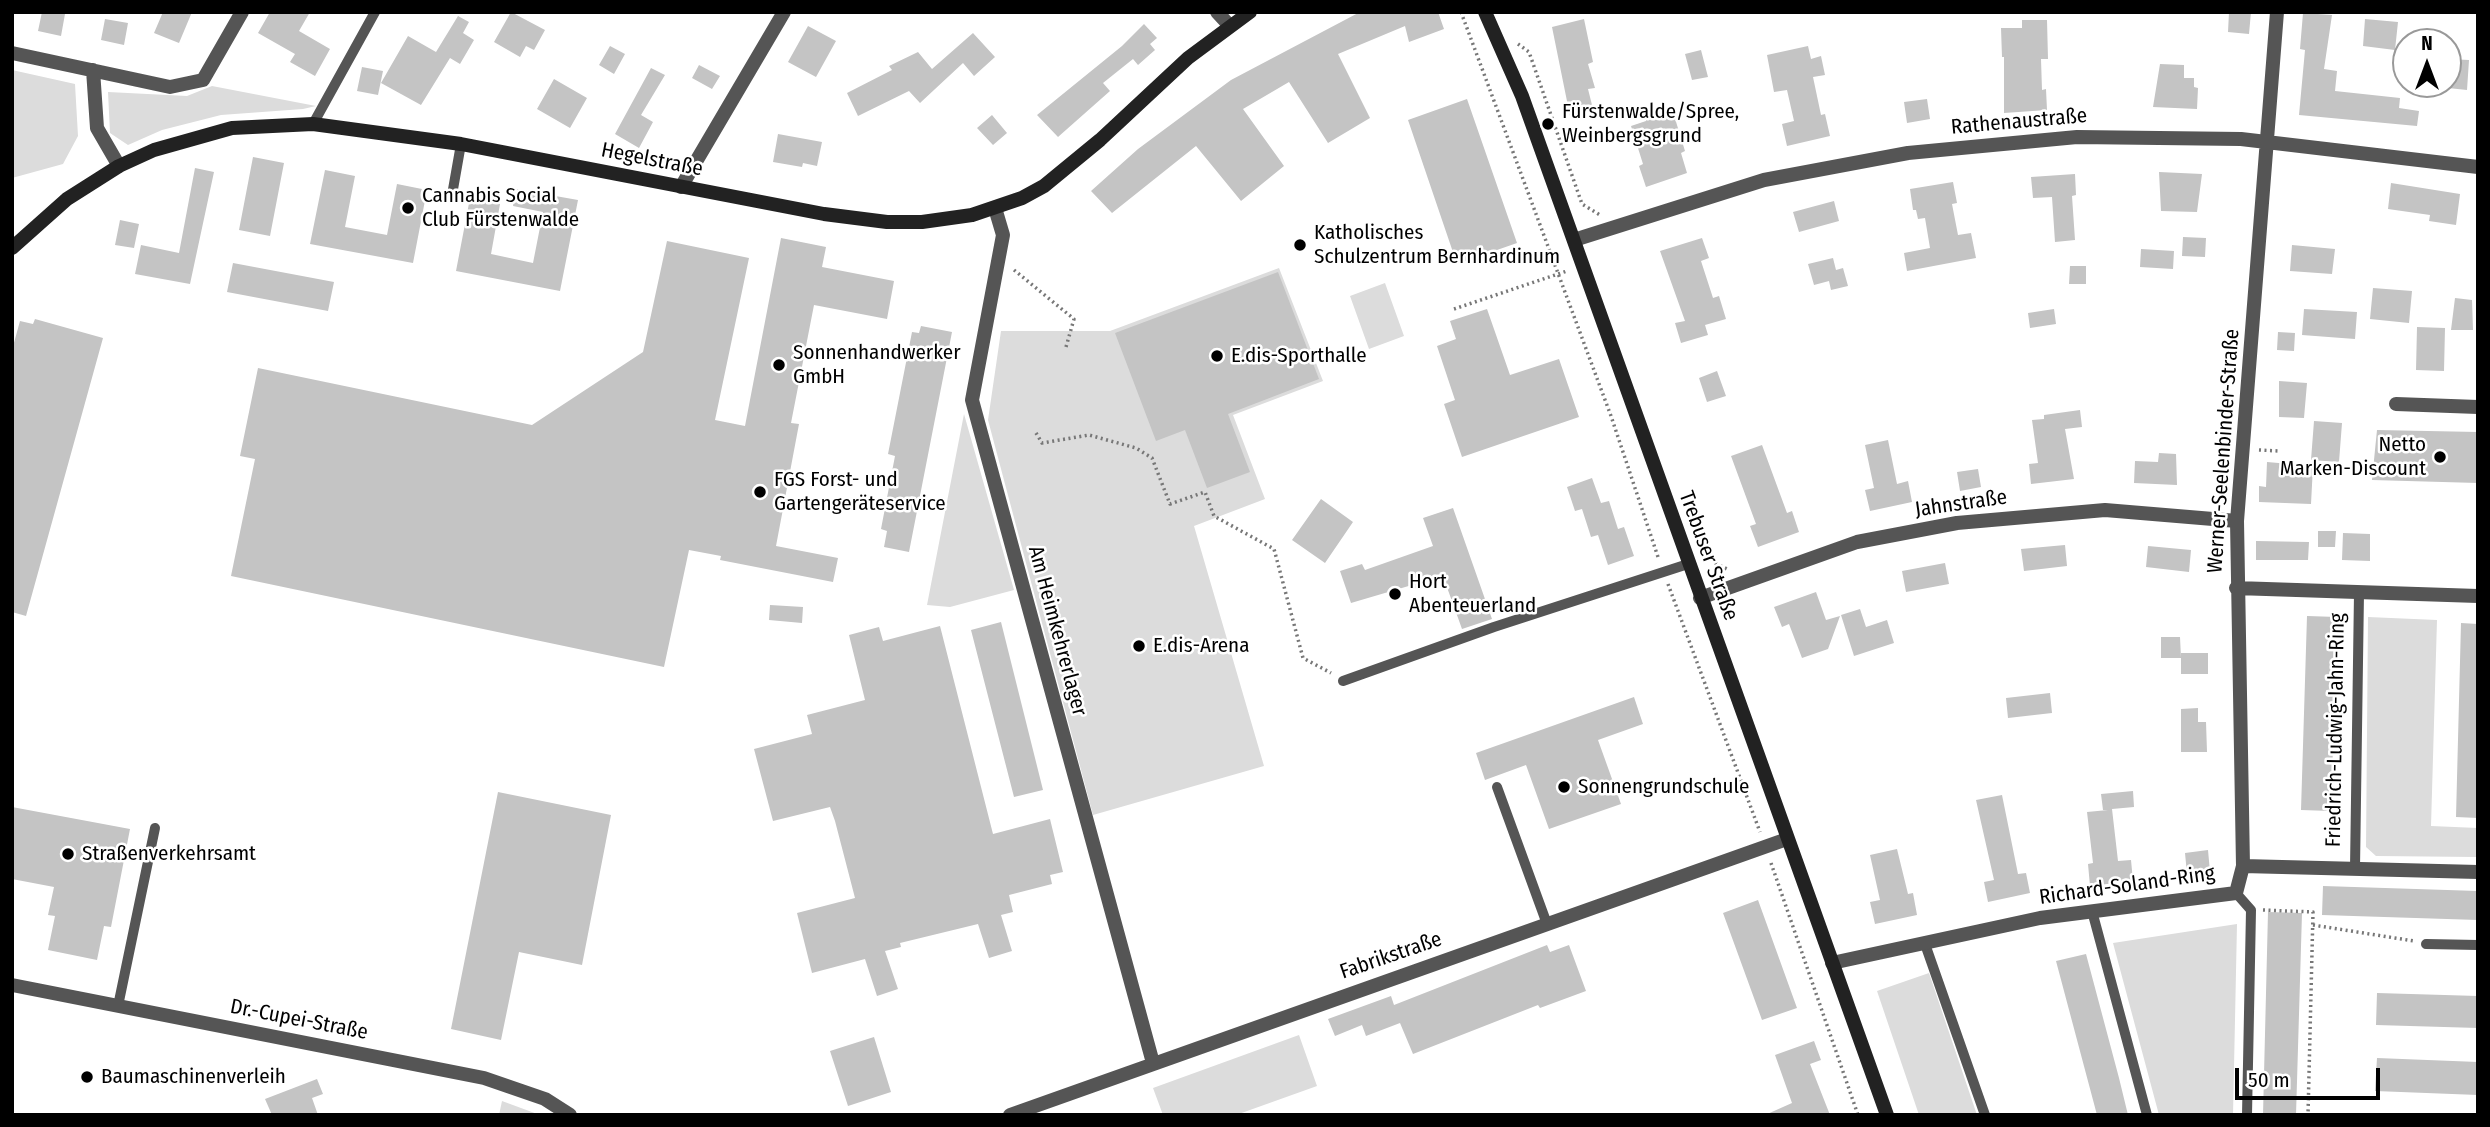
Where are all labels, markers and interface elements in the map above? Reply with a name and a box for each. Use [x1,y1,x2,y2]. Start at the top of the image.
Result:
north arrow [2392,28,2462,98]
text: N [2421,32,2433,55]
place label: Fürstenwalde/Spree, Weinbergsgrund [1562,99,1739,149]
street label: Rathenaustraße [1950,103,2088,141]
marker: Fürstenwalde/Spree, Weinbergsgrund [1540,116,1556,132]
street label: Hegelstraße [599,138,705,182]
place label: Cannabis Social Club Fürstenwalde [422,183,579,233]
marker: Cannabis Social Club Fürstenwalde [400,200,416,216]
place label: Katholisches Schulzentrum Bernhardinum [1314,220,1560,270]
marker: Katholisches Schulzentrum Bernhardinum [1292,237,1308,253]
street label: Werner-Seelenbinder-Straße [2203,328,2245,574]
place label: Sonnenhandwerker GmbH [793,340,960,390]
place label: E.dis-Sporthalle [1231,343,1367,369]
marker: E.dis-Sporthalle [1209,348,1225,364]
marker: Sonnenhandwerker GmbH [771,357,787,373]
place label: Netto Marken-Discount [2280,432,2426,482]
marker: Netto Marken-Discount [2432,449,2448,465]
place label: FGS Forst- und Gartengeräteservice [774,467,946,517]
marker: FGS Forst- und Gartengeräteservice [752,484,768,500]
street label: Jahnstraße [1913,485,2009,523]
street label: Trebuser Straße [1673,488,1743,624]
street label: Am Heimkehrerlager [1022,543,1092,719]
place label: Hort Abenteuerland [1409,569,1536,619]
marker: Hort Abenteuerland [1387,586,1403,602]
street label: Friedrich-Ludwig-Jahn-Ring [2321,613,2351,847]
place label: E.dis-Arena [1153,633,1249,659]
marker: E.dis-Arena [1131,638,1147,654]
place label: Sonnengrundschule [1578,774,1749,800]
marker: Sonnengrundschule [1556,779,1572,795]
place label: Straßenverkehrsamt [82,841,256,867]
marker: Straßenverkehrsamt [60,846,76,862]
street label: Richard-Soland-Ring [2038,861,2216,911]
street label: Fabrikstraße [1337,927,1445,985]
street label: Dr.-Cupei-Straße [228,994,370,1046]
scale bar [2238,1054,2383,1098]
place label: Baumaschinenverleih [101,1064,286,1090]
text: 50 m [2248,1067,2290,1093]
marker: Baumaschinenverleih [79,1069,95,1085]

